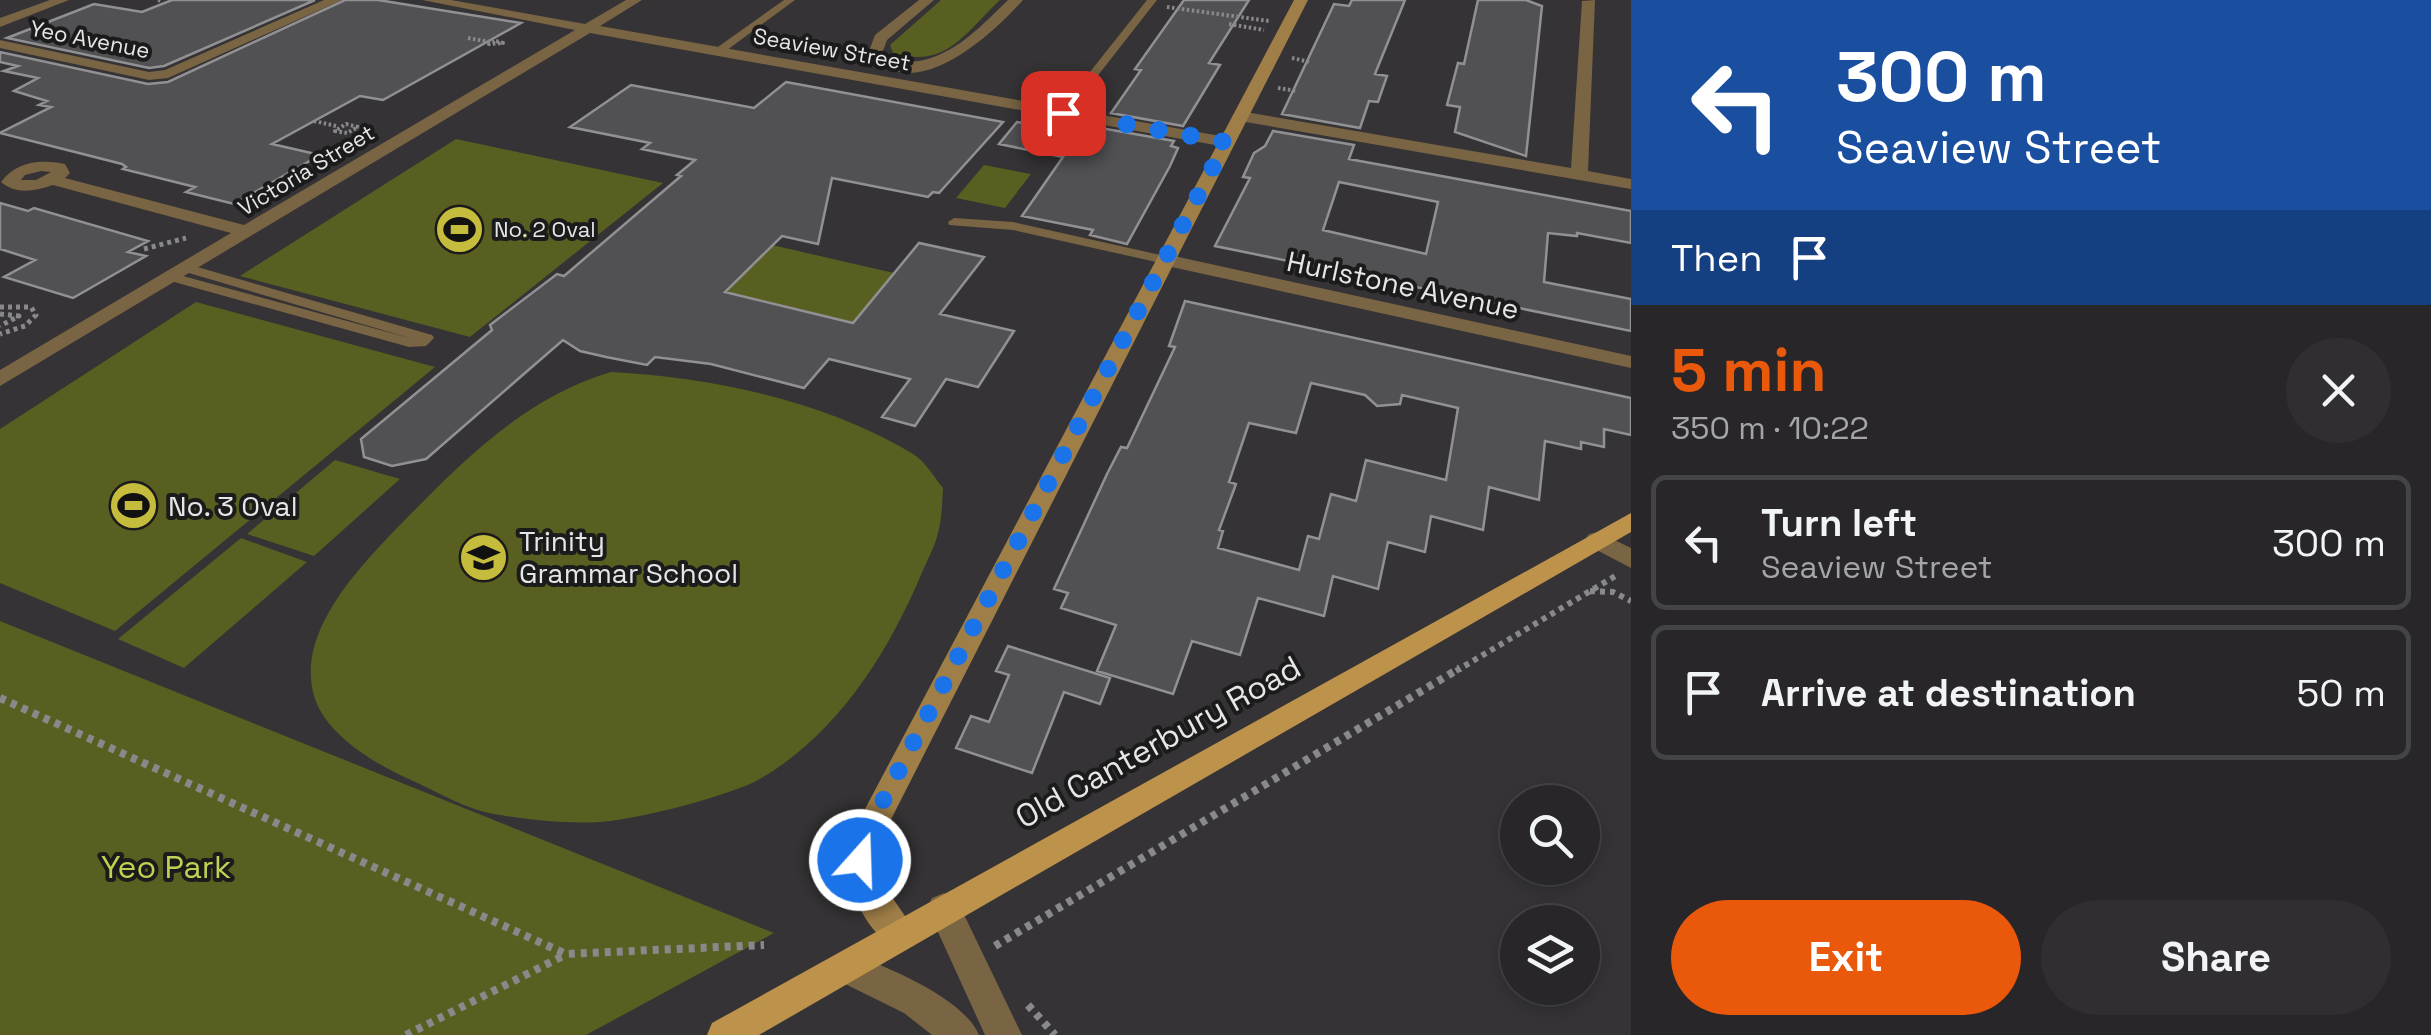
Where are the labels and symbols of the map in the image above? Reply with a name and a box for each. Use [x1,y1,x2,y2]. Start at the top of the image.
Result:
street label: Yeo Avenue [28,14,152,64]
street label: Seaview Street [751,21,913,77]
pin [1021,71,1106,156]
street label: Victoria Street [233,118,379,222]
sports icon: No. 2 Oval [433,203,485,255]
place label: No. 2 Oval [494,215,596,243]
street label: Hurlstone Avenue [1284,243,1522,327]
sports icon: No. 3 Oval [107,480,159,532]
place label: No. 3 Oval [168,488,298,524]
place label: Trinity Grammar School [519,523,738,591]
school or university icon: Trinity Grammar School [458,531,510,583]
street label: Old Canterbury Road [1008,647,1308,837]
position arrow [808,808,912,912]
park label: Yeo Park [101,847,231,887]

